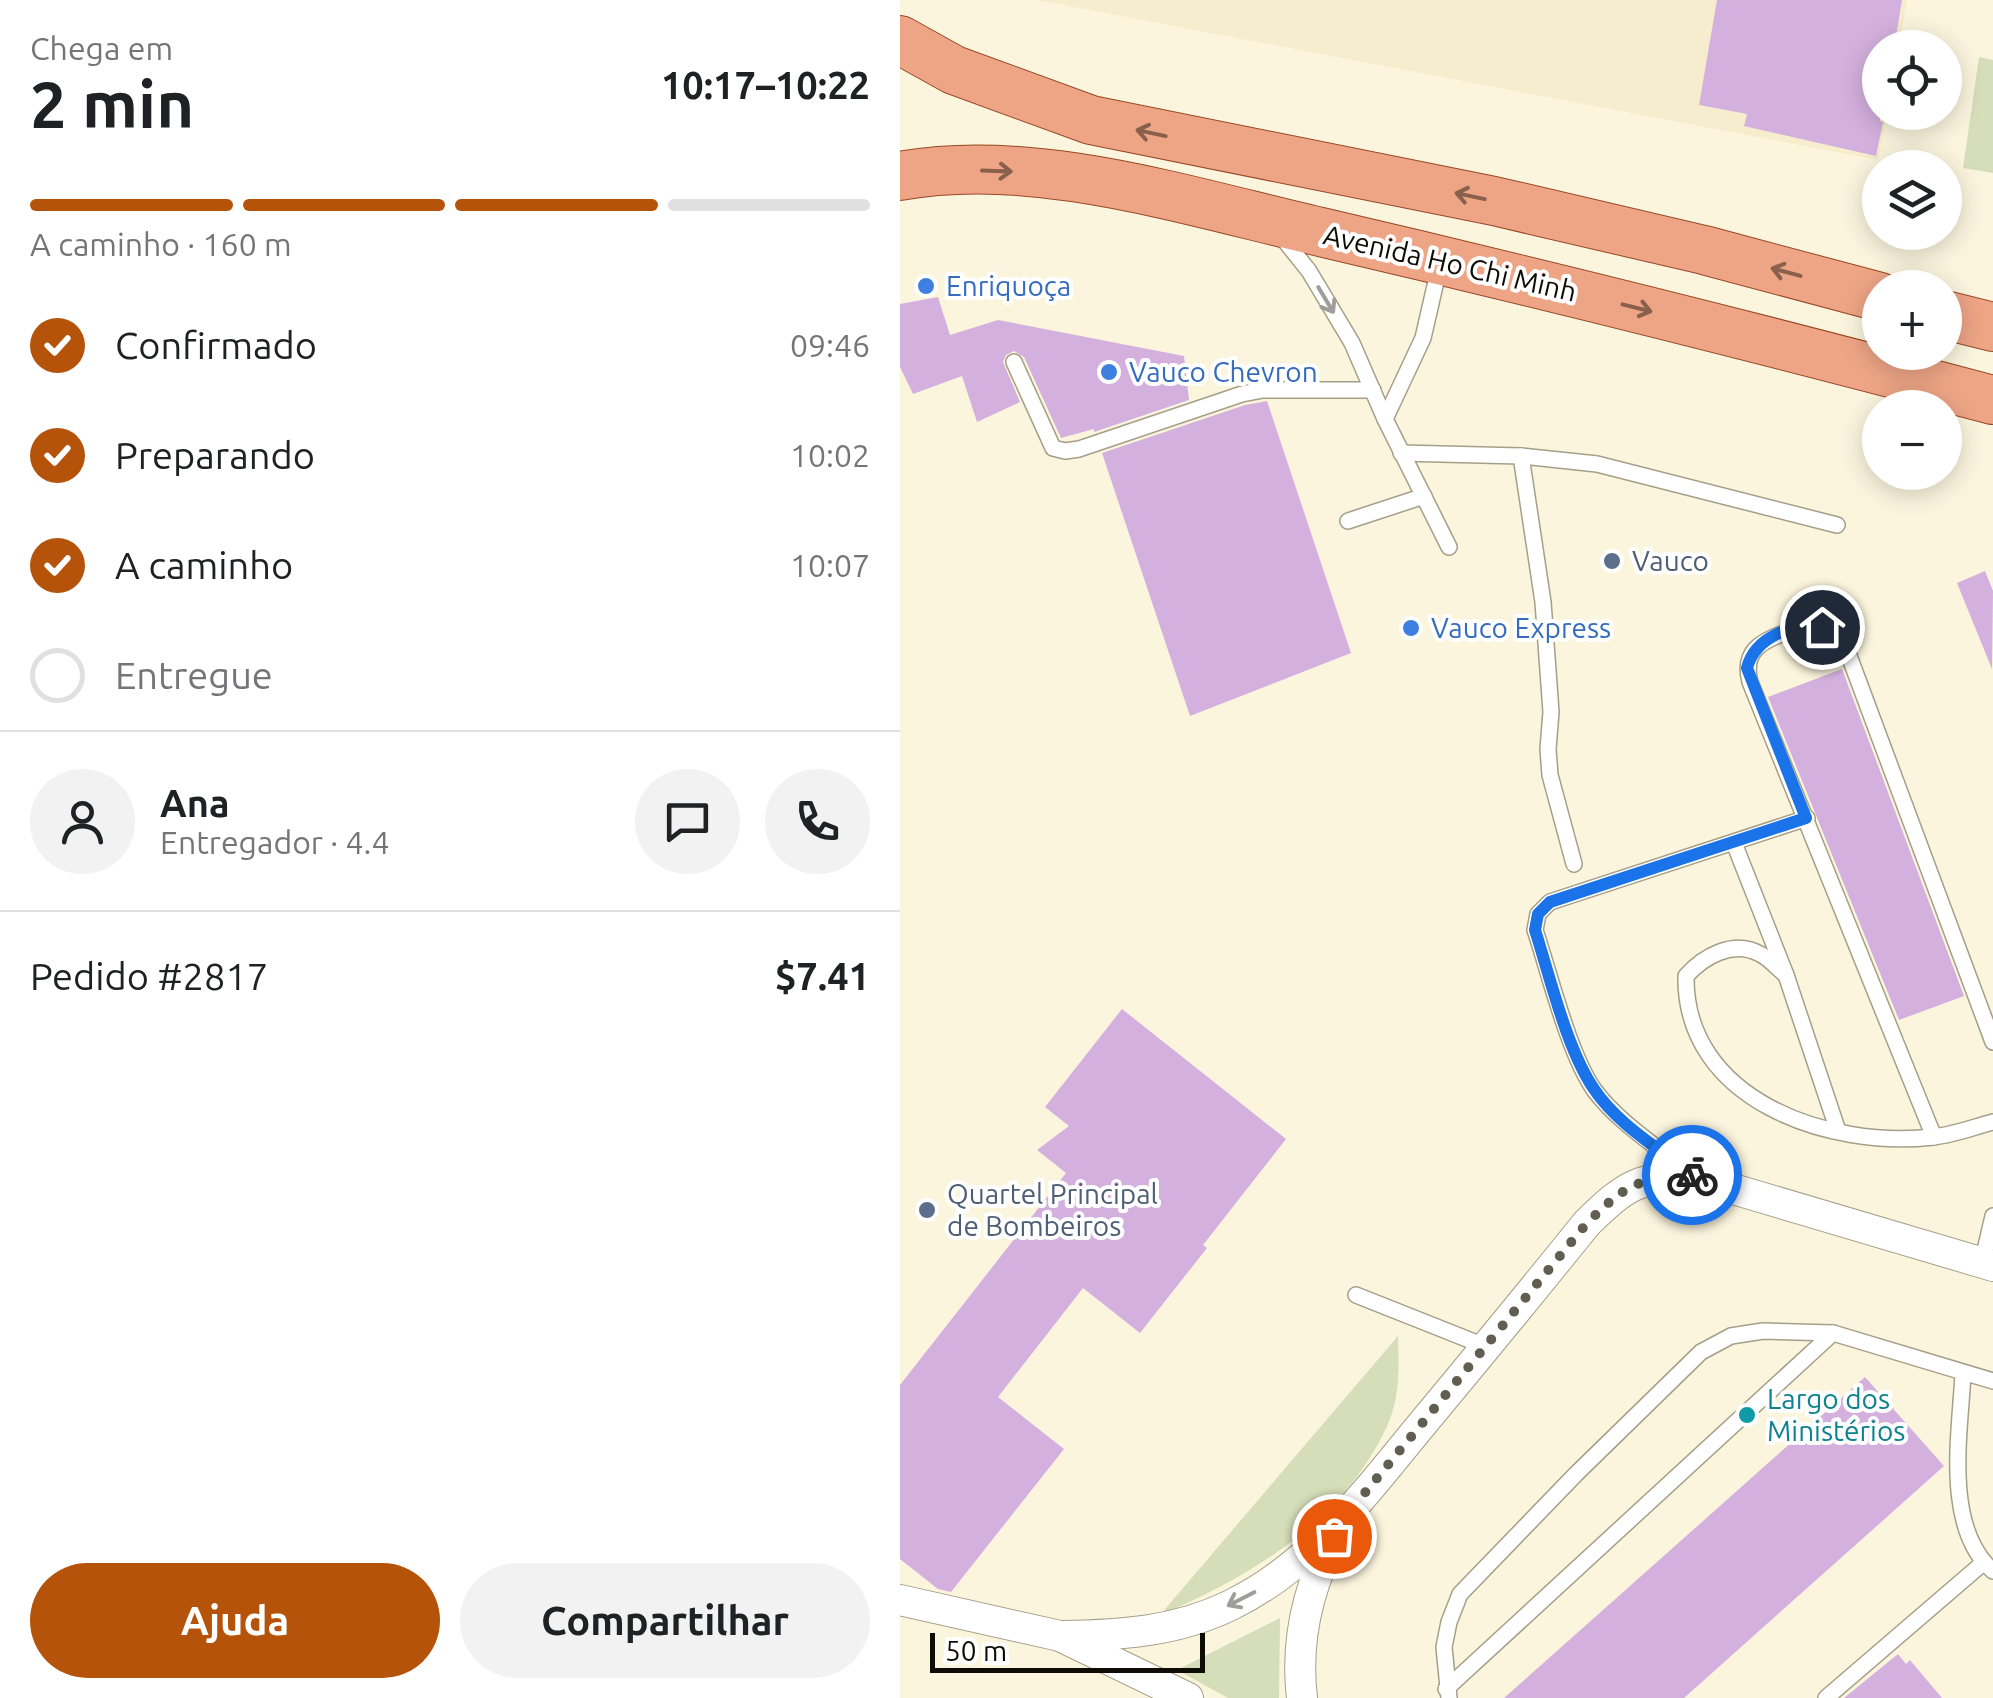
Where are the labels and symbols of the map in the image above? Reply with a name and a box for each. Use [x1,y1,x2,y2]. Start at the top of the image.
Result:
one-way arrow [1136,123,1168,141]
one-way arrow [981,162,1013,181]
one-way arrow [1455,185,1487,204]
street label: Avenida Ho Chi Minh [1321,218,1580,307]
one-way arrow [1771,262,1802,281]
place label: Enriquoça [946,270,1071,301]
marker: Enriquoça [915,275,937,297]
one-way arrow [1316,285,1336,314]
one-way arrow [1621,299,1652,318]
place label: Vauco Chevron [1129,356,1318,387]
marker: Vauco Chevron [1098,361,1120,383]
place label: Vauco [1632,545,1709,576]
marker: Vauco [1601,550,1623,572]
pin [1780,585,1865,670]
place label: Vauco Express [1431,612,1611,643]
marker: Vauco Express [1400,617,1422,639]
courier [1642,1125,1742,1225]
place label: Quartel Principal de Bombeiros [947,1178,1158,1241]
marker: Quartel Principal de Bombeiros [916,1199,938,1221]
place label: Largo dos Ministérios [1767,1383,1905,1446]
marker: Largo dos Ministérios [1736,1404,1758,1426]
pin [1292,1494,1377,1579]
one-way arrow [1227,1590,1257,1609]
scale bar [930,1628,1205,1672]

